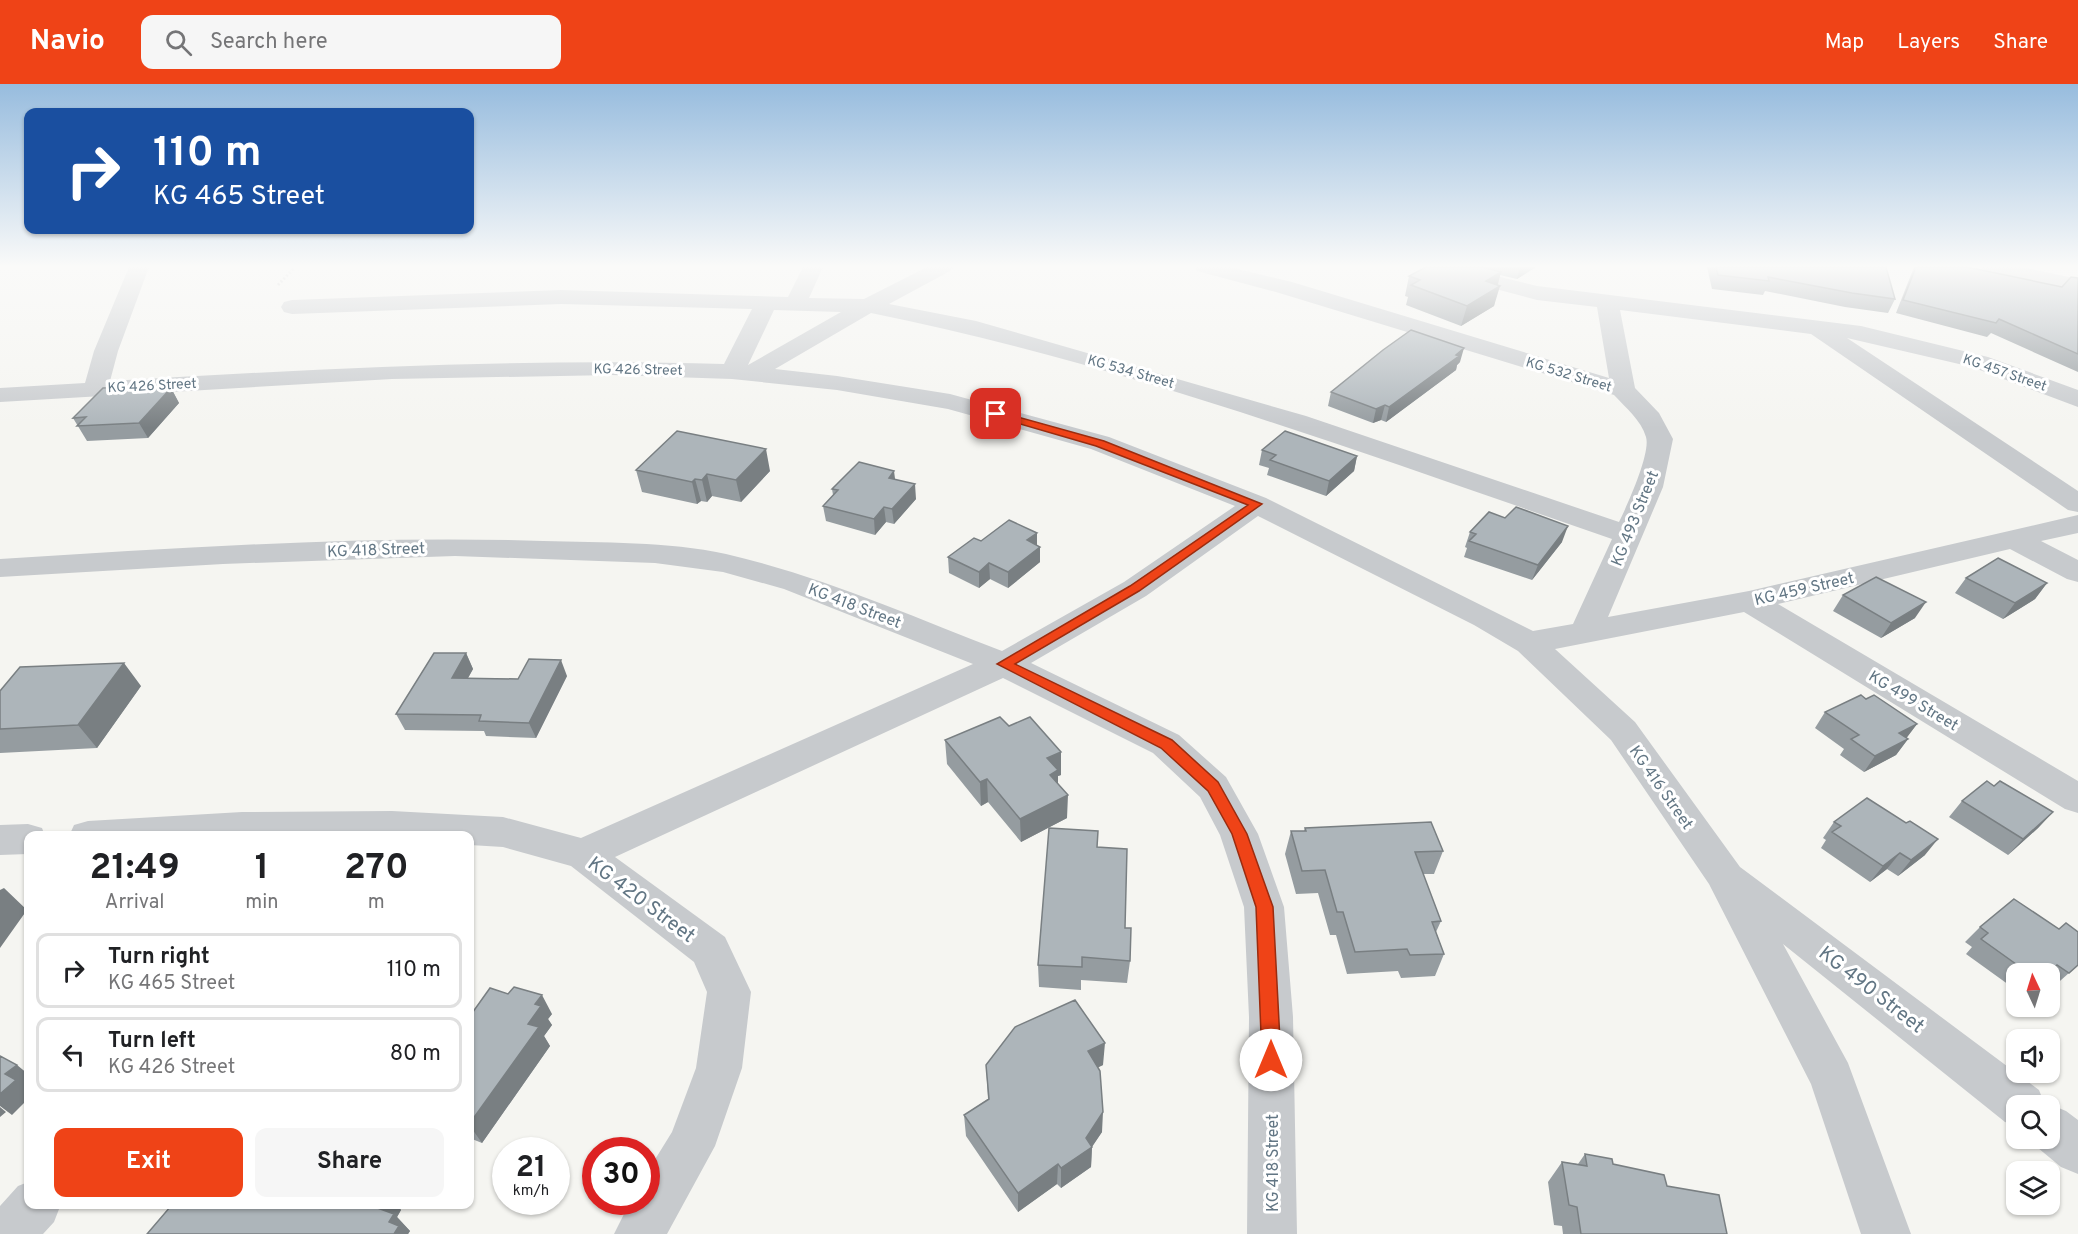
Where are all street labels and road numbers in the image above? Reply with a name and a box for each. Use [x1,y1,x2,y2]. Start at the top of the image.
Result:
street label: KG 457 Street [1960,351,2049,396]
street label: KG 534 Street [1085,352,1176,393]
street label: KG 532 Street [1524,354,1614,397]
street label: KG 426 Street [593,361,683,380]
street label: KG 426 Street [107,376,197,397]
street label: KG 493 Street [1608,468,1664,569]
street label: KG 418 Street [327,539,425,563]
street label: KG 459 Street [1753,569,1856,611]
street label: KG 418 Street [805,580,904,634]
street label: KG 499 Street [1864,667,1962,736]
street label: KG 416 Street [1624,742,1697,834]
street label: KG 420 Street [582,852,700,950]
street label: KG 490 Street [1813,941,1929,1040]
street label: KG 418 Street [1264,1114,1284,1212]

